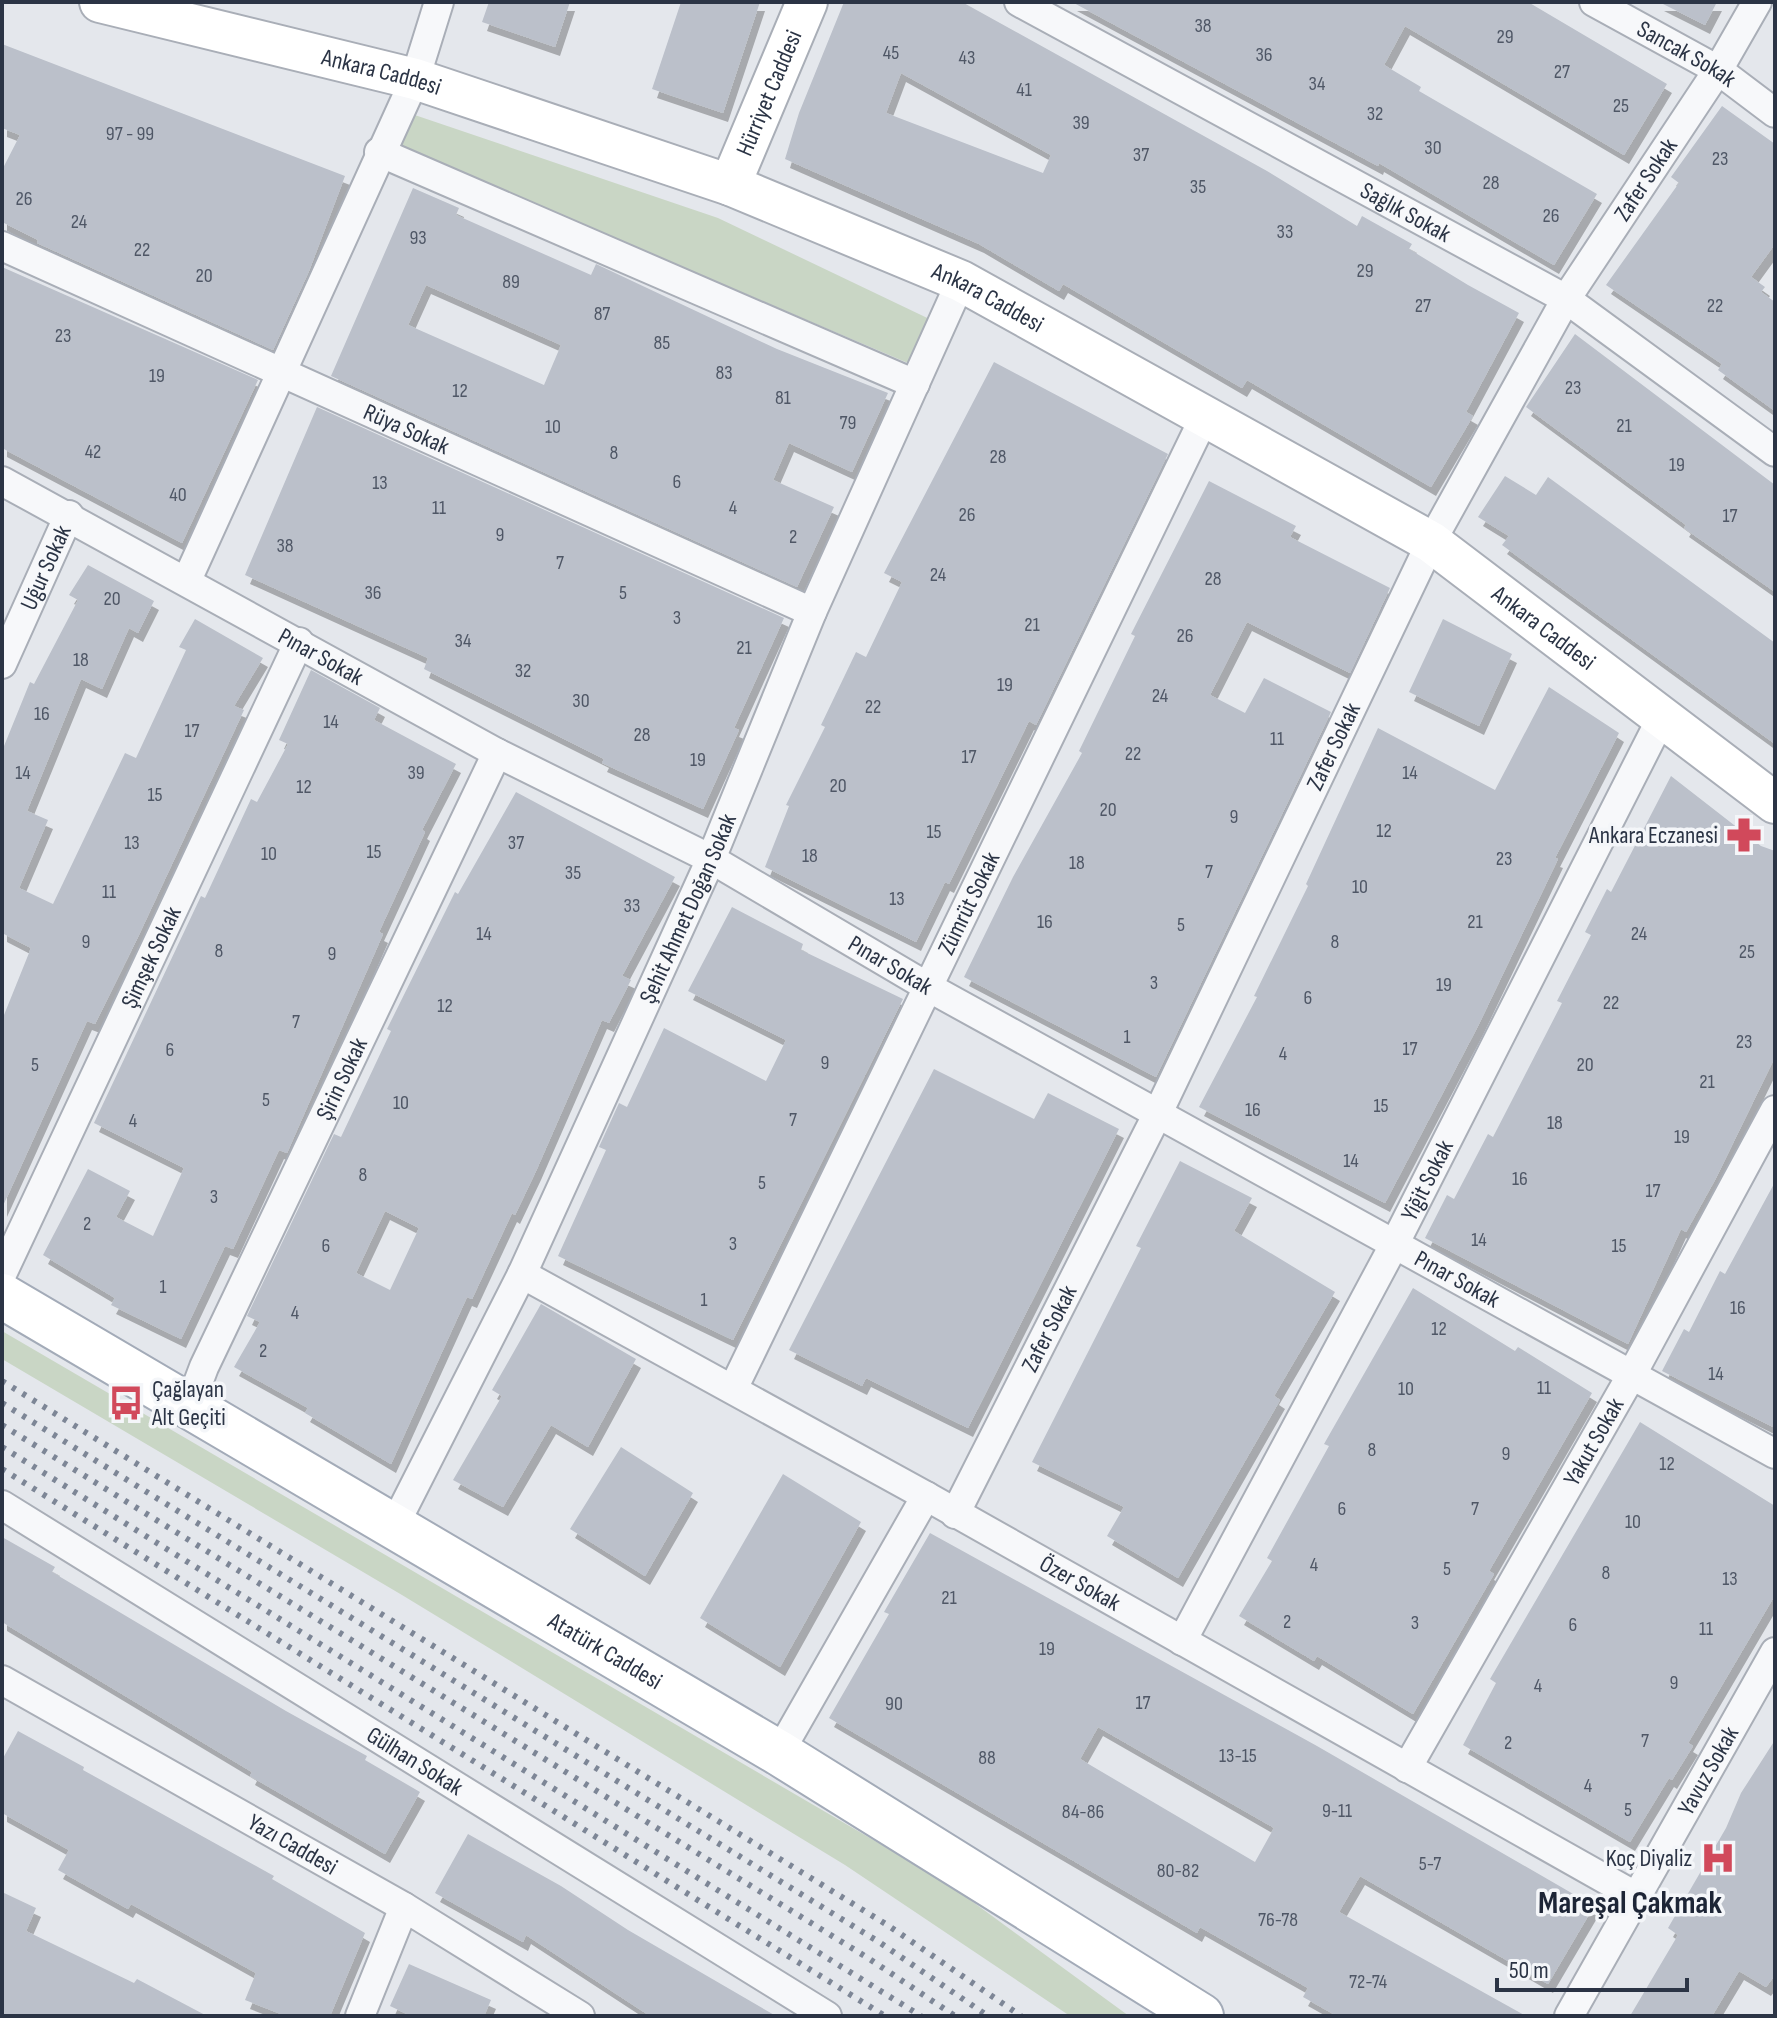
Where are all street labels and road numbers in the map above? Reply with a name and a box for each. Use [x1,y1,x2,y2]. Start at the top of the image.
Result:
street label: Sancak Sokak [1632,14,1742,94]
street label: Hürriyet Caddesi [730,26,809,160]
street label: Ankara Caddesi [318,43,445,102]
street label: Zafer Sokak [1608,133,1684,227]
street label: Sağlık Sokak [1355,176,1456,249]
street label: Ankara Caddesi [927,256,1049,339]
street label: Rüya Sokak [359,397,454,461]
street label: Uğur Sokak [14,521,78,615]
street label: Ankara Caddesi [1485,579,1601,677]
street label: Pınar Sokak [273,622,368,692]
street label: Zafer Sokak [1301,698,1367,795]
street label: Şehit Ahmet Doğan Sokak [633,809,743,1008]
street label: Zümrüt Sokak [932,847,1006,960]
street label: Şimşek Sokak [115,902,188,1013]
street label: Pınar Sokak [843,929,938,1001]
street label: Şirin Sokak [310,1033,374,1125]
street label: Yiğit Sokak [1395,1135,1460,1226]
street label: Pınar Sokak [1409,1244,1505,1314]
street label: Zafer Sokak [1015,1280,1083,1377]
street label: Yakut Sokak [1557,1393,1630,1491]
street label: Özer Sokak [1034,1549,1126,1618]
street label: Atatürk Caddesi [542,1606,667,1696]
street label: Gülhan Sokak [361,1721,468,1802]
street label: Yavuz Sokak [1672,1721,1745,1820]
street label: Yazı Caddesi [243,1808,343,1881]

